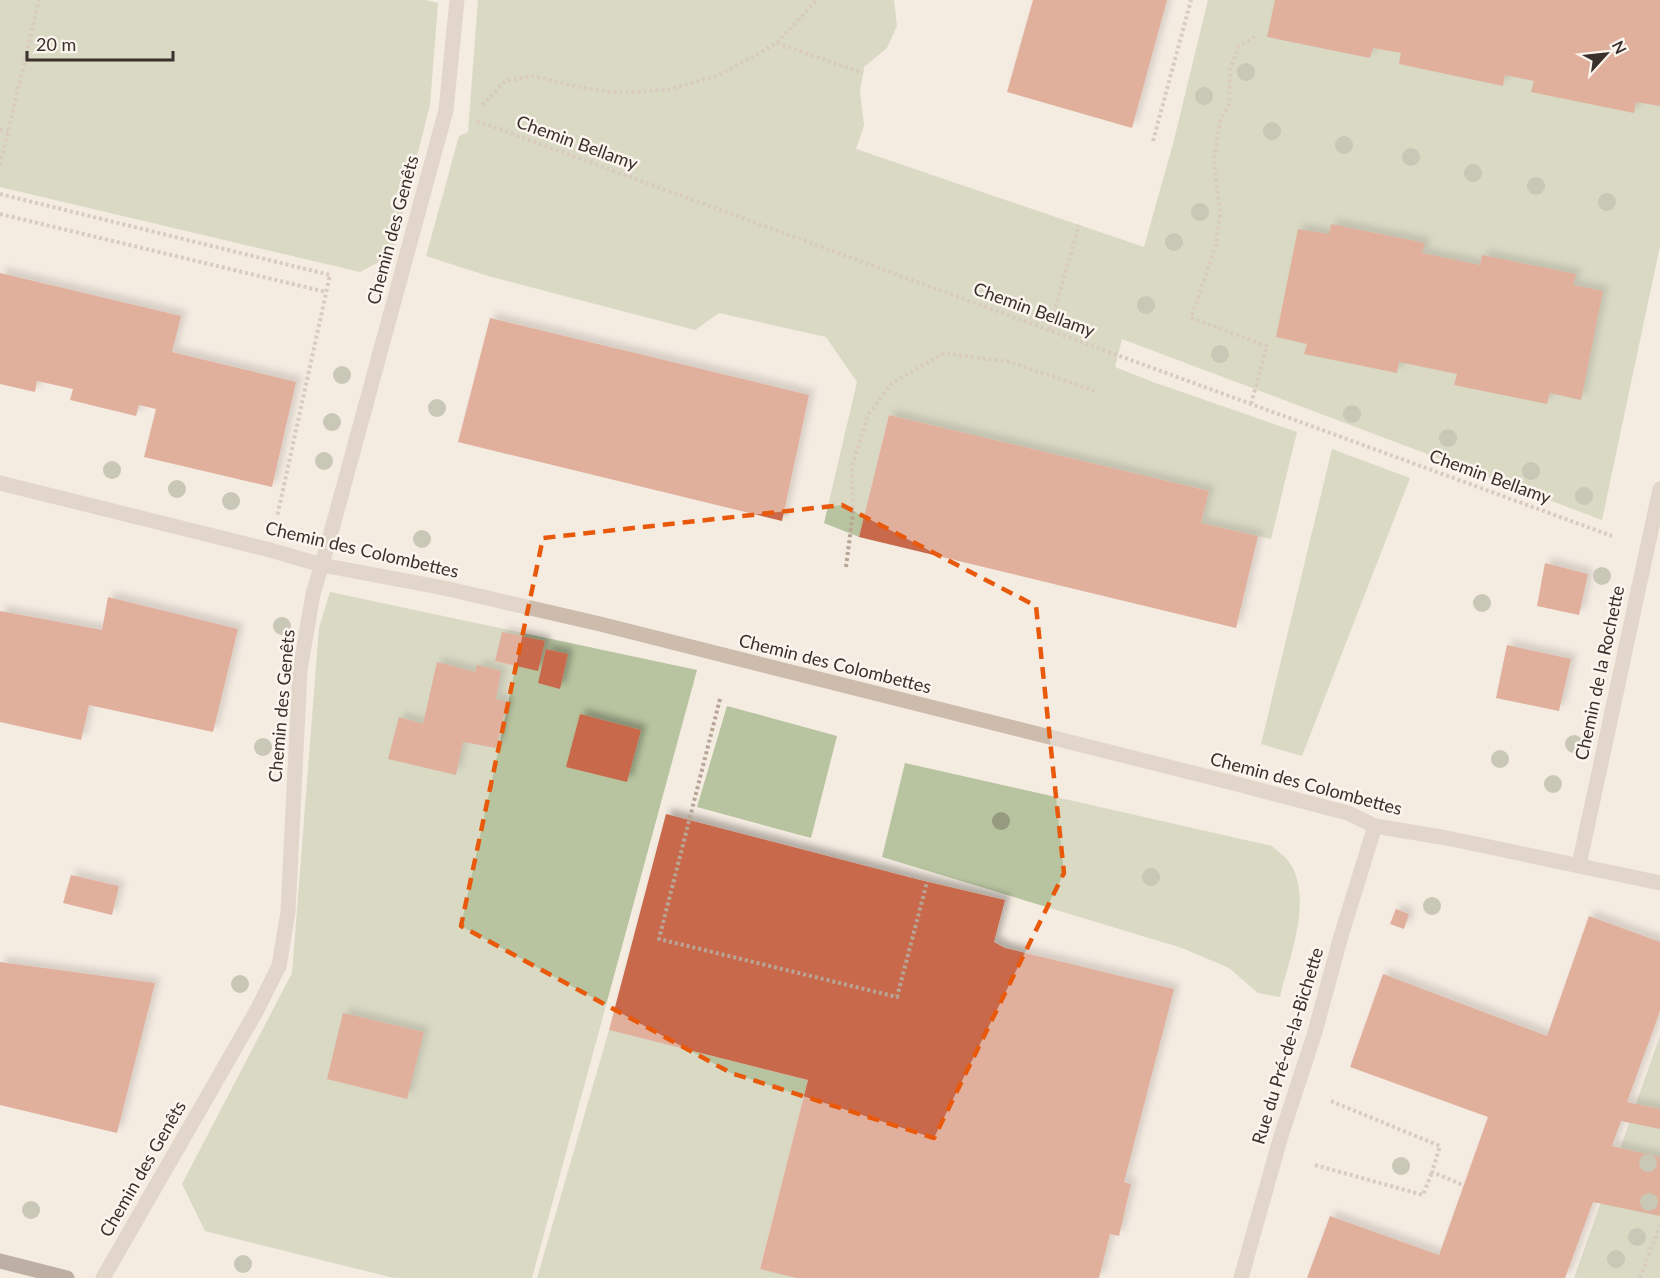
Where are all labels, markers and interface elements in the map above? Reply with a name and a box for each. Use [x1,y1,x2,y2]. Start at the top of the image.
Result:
scale bar [27,24,172,62]
north arrow [1576,24,1636,84]
text: 20 m [36,33,76,55]
text: N [1609,37,1631,57]
street label: Chemin Bellamy [514,110,642,174]
street label: Chemin des Genêts [362,153,423,307]
street label: Chemin Bellamy [971,277,1099,341]
street label: Chemin Bellamy [1427,444,1555,508]
street label: Chemin des Colombettes [263,516,461,582]
street label: Chemin de la Rochette [1570,583,1628,762]
street label: Chemin des Genêts [263,628,299,783]
street label: Chemin des Colombettes [737,628,934,698]
street label: Chemin des Colombettes [1208,747,1405,819]
street label: Rue du Pré-de-la-Bichette [1247,945,1327,1147]
street label: Chemin des Genêts [94,1096,190,1241]

